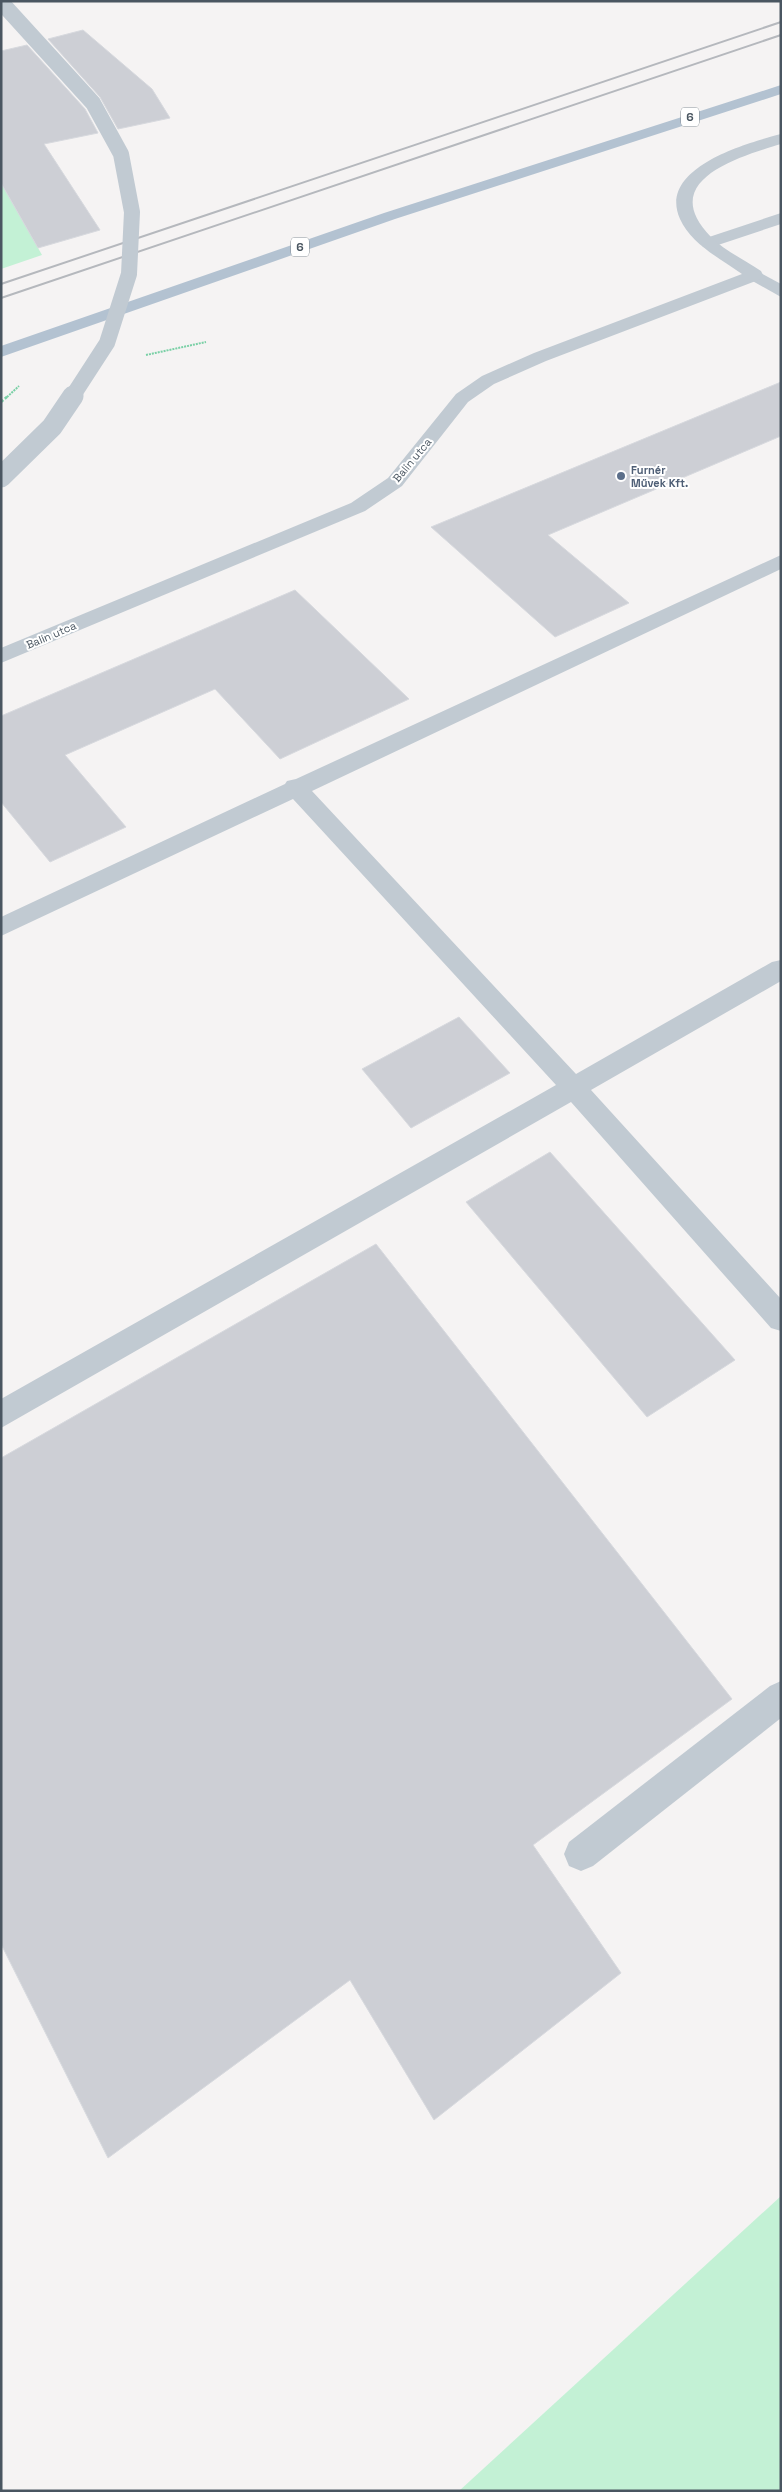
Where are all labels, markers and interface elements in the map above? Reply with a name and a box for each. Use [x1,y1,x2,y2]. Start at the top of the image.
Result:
road number: 6 [681,108,699,126]
road number: 6 [291,238,309,256]
street label: Balin utca [390,435,435,485]
place label: Furnér Művek Kft. [631,463,688,490]
marker: Furnér Művek Kft. [615,470,627,482]
street label: Balin utca [24,618,79,652]

